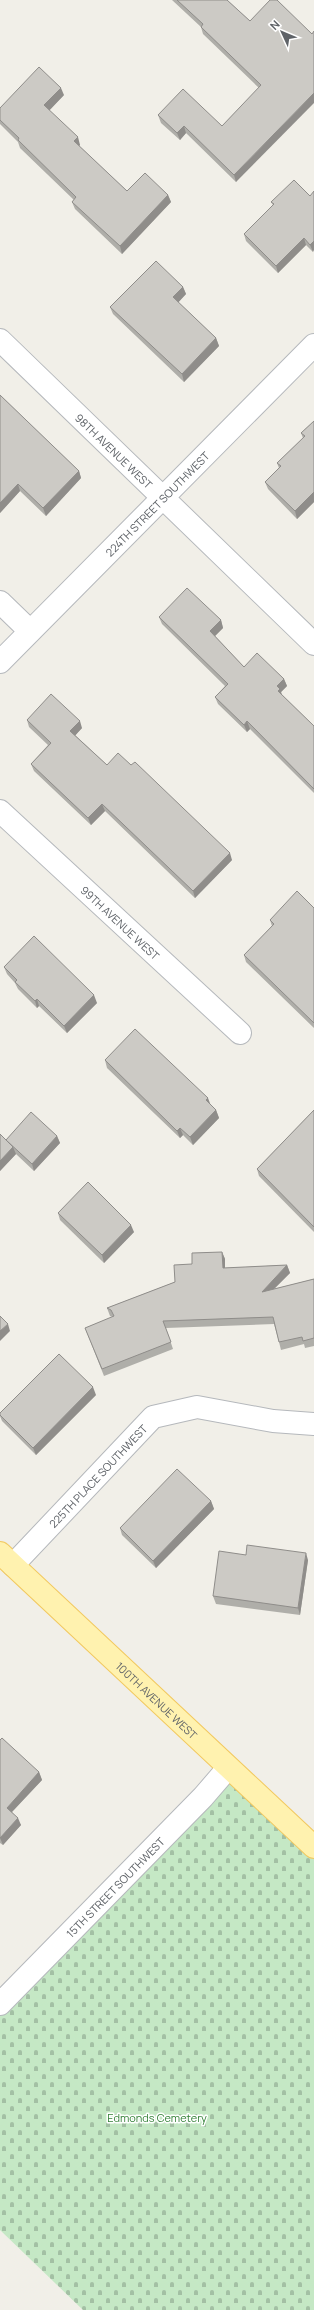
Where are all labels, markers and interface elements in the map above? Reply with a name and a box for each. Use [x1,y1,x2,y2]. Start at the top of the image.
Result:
north arrow [262,12,302,52]
text: N [266,17,283,33]
street label: 98TH AVENUE WEST [72,410,156,492]
street label: 224TH STREET SOUTHWEST [102,448,213,559]
street label: 99TH AVENUE WEST [78,882,163,963]
street label: 225TH PLACE SOUTHWEST [45,1420,150,1531]
street label: 100TH AVENUE WEST [113,1658,201,1742]
street label: 15TH STREET SOUTHWEST [62,1833,168,1940]
park label: Edmonds Cemetery [107,2110,207,2125]

